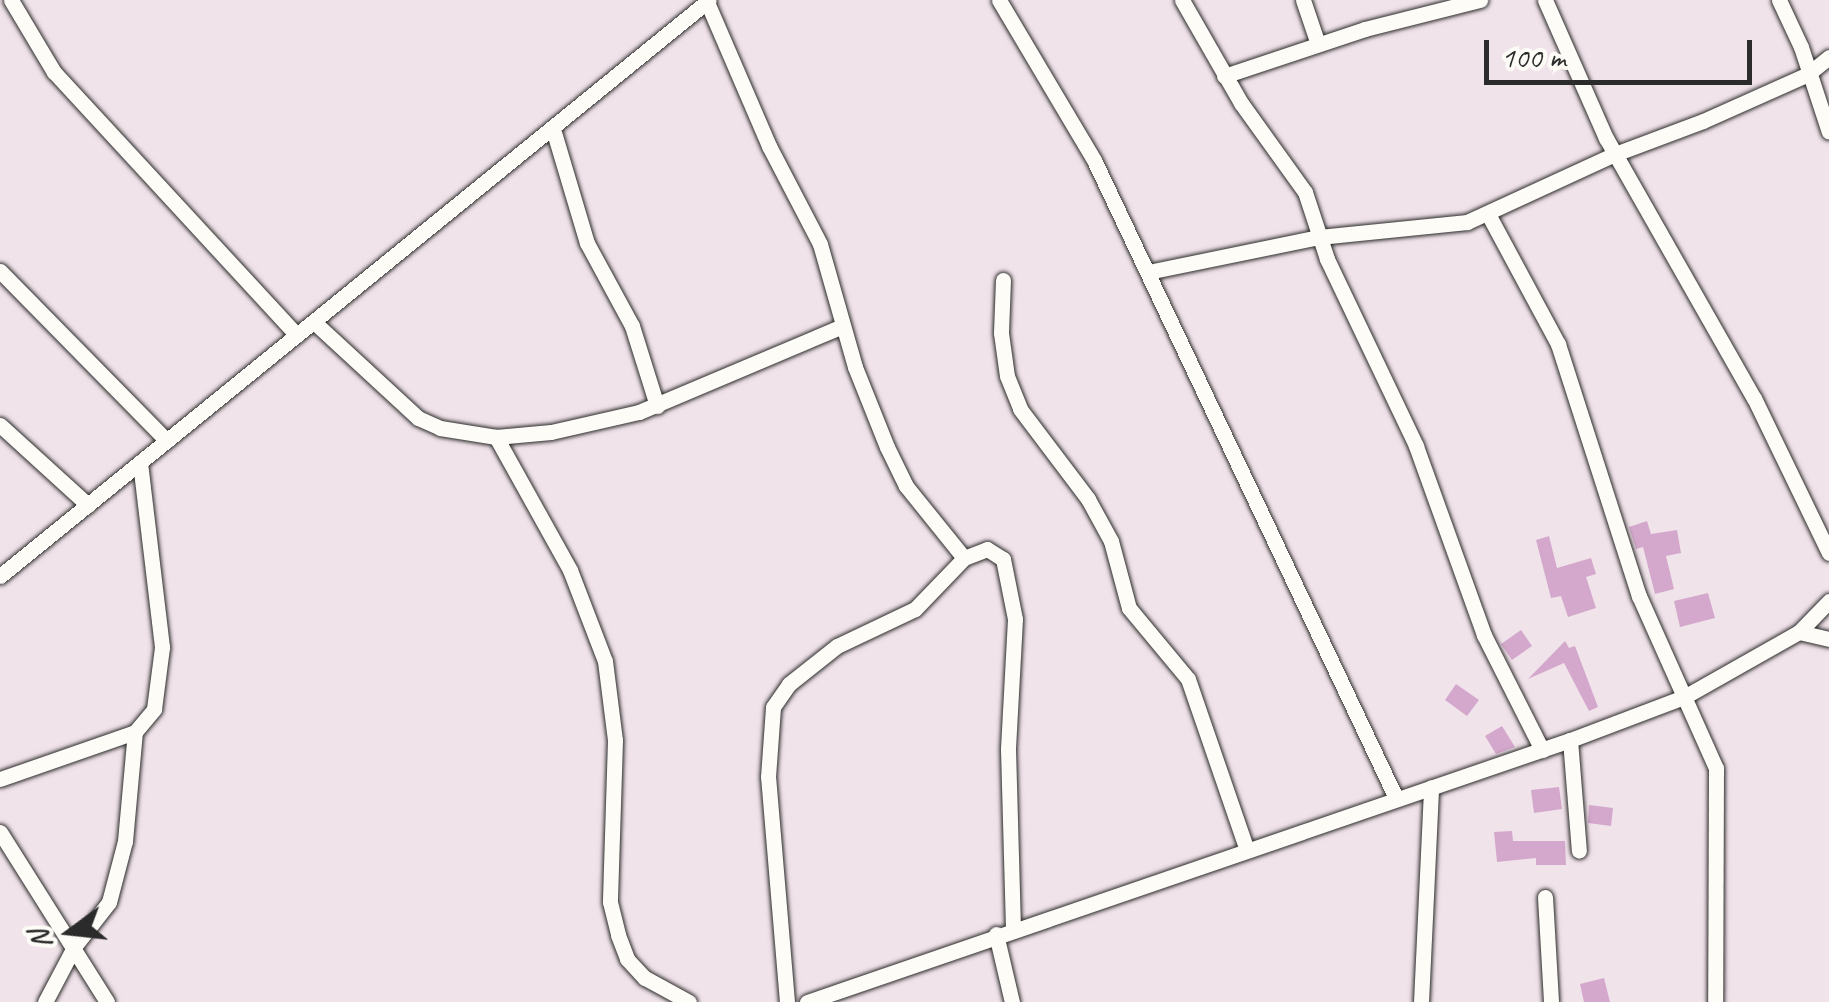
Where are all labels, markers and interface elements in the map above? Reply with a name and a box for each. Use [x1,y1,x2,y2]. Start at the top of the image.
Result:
scale bar [1489,20,1756,82]
text: 100 m [1501,38,1566,76]
north arrow [20,882,120,982]
text: N [21,927,60,953]

